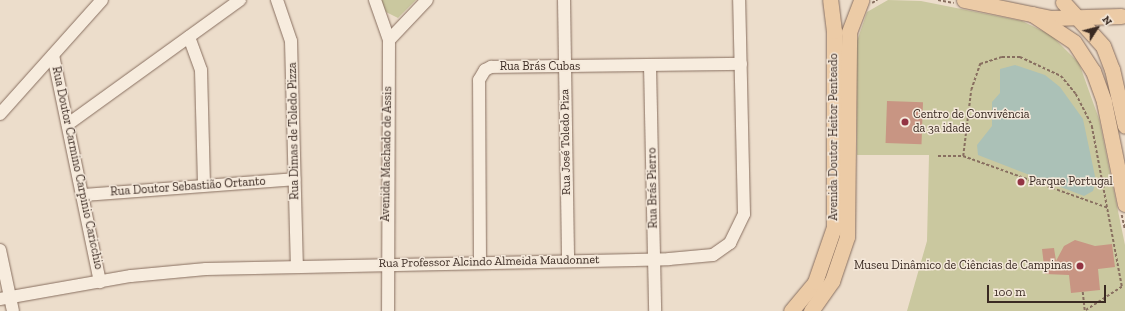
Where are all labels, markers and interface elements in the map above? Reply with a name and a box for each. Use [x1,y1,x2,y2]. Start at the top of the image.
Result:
north arrow [1077,8,1117,48]
text: N [1099,13,1115,28]
street label: Avenida Doutor Heitor Penteado [827,53,841,221]
street label: Rua Brás Cubas [500,60,580,74]
street label: Rua Dimas de Toledo Pizza [286,62,302,200]
street label: Rua Doutor Carmino Carpinio Caricchio [48,65,106,271]
street label: Avenida Machado de Assis [379,86,395,222]
street label: Rua José Toledo Piza [558,89,574,195]
place label: Centro de Convivência da 3a idade [913,108,1030,136]
marker: Centro de Convivência da 3a idade [900,117,910,127]
street label: Rua Brás Pierro [645,147,661,229]
street label: Rua Doutor Sebastião Ortanto [110,174,266,200]
place label: Parque Portugal [1029,175,1113,189]
marker: Parque Portugal [1016,177,1026,187]
street label: Rua Professor Alcindo Almeida Maudonnet [378,253,600,271]
place label: Museu Dinâmico de Ciências de Campinas [854,259,1072,273]
marker: Museu Dinâmico de Ciências de Campinas [1075,261,1085,271]
scale bar [989,277,1108,303]
text: 100 m [994,285,1026,299]

